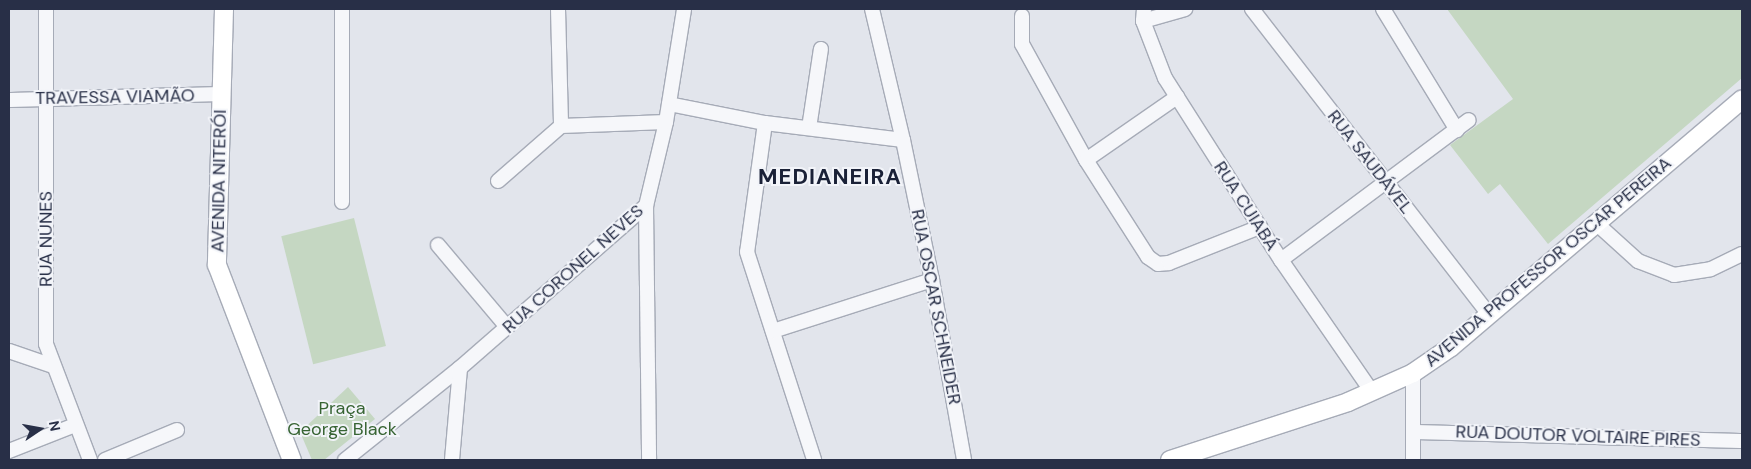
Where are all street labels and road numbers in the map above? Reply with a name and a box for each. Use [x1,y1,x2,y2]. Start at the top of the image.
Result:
street label: TRAVESSA VIAMÃO [35,85,195,109]
street label: RUA SAUDÁVEL [1323,106,1417,218]
street label: AVENIDA NITERÓI [207,109,231,253]
street label: AVENIDA PROFESSOR OSCAR PEREIRA [1420,152,1676,372]
street label: RUA CUIABÁ [1209,157,1283,255]
street label: RUA NUNES [35,191,57,287]
street label: RUA CORONEL NEVES [498,200,648,338]
street label: RUA OSCAR SCHNEIDER [906,207,966,407]
street label: RUA DOUTOR VOLTAIRE PIRES [1455,421,1701,451]

